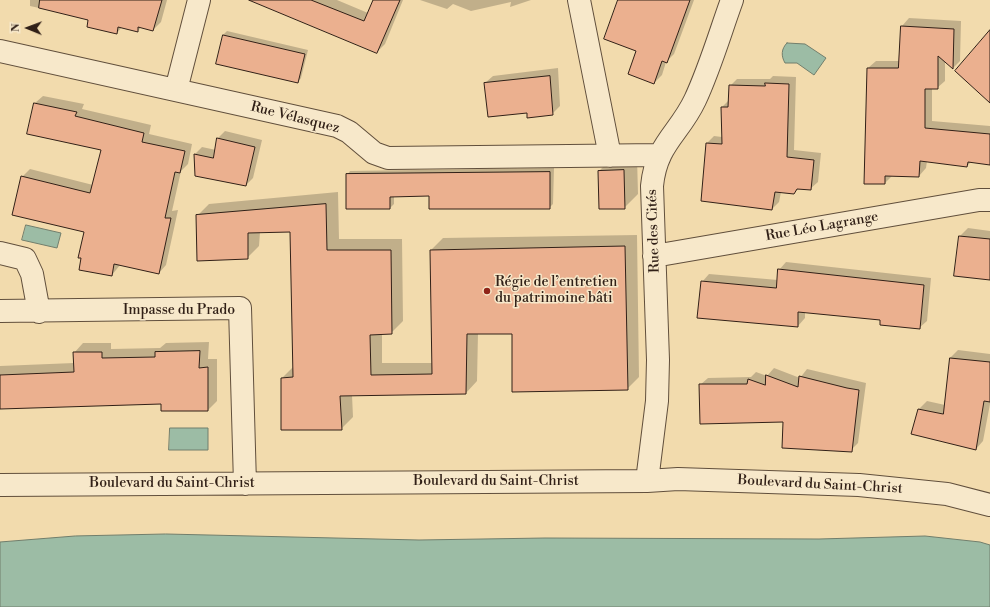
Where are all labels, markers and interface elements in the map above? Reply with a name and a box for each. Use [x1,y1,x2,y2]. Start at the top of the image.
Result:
north arrow [8,8,48,48]
text: N [9,23,23,32]
street label: Rue Vélasquez [249,99,341,137]
street label: Rue des Cités [644,189,664,273]
street label: Rue Léo Lagrange [764,209,880,245]
place label: Régie de l’entretien du patrimoine bâti [495,275,617,308]
marker: Régie de l’entretien du patrimoine bâti [482,286,492,296]
street label: Impasse du Prado [123,303,235,319]
street label: Boulevard du Saint-Christ [737,472,903,498]
street label: Boulevard du Saint-Christ [413,474,579,490]
street label: Boulevard du Saint-Christ [89,476,255,492]

